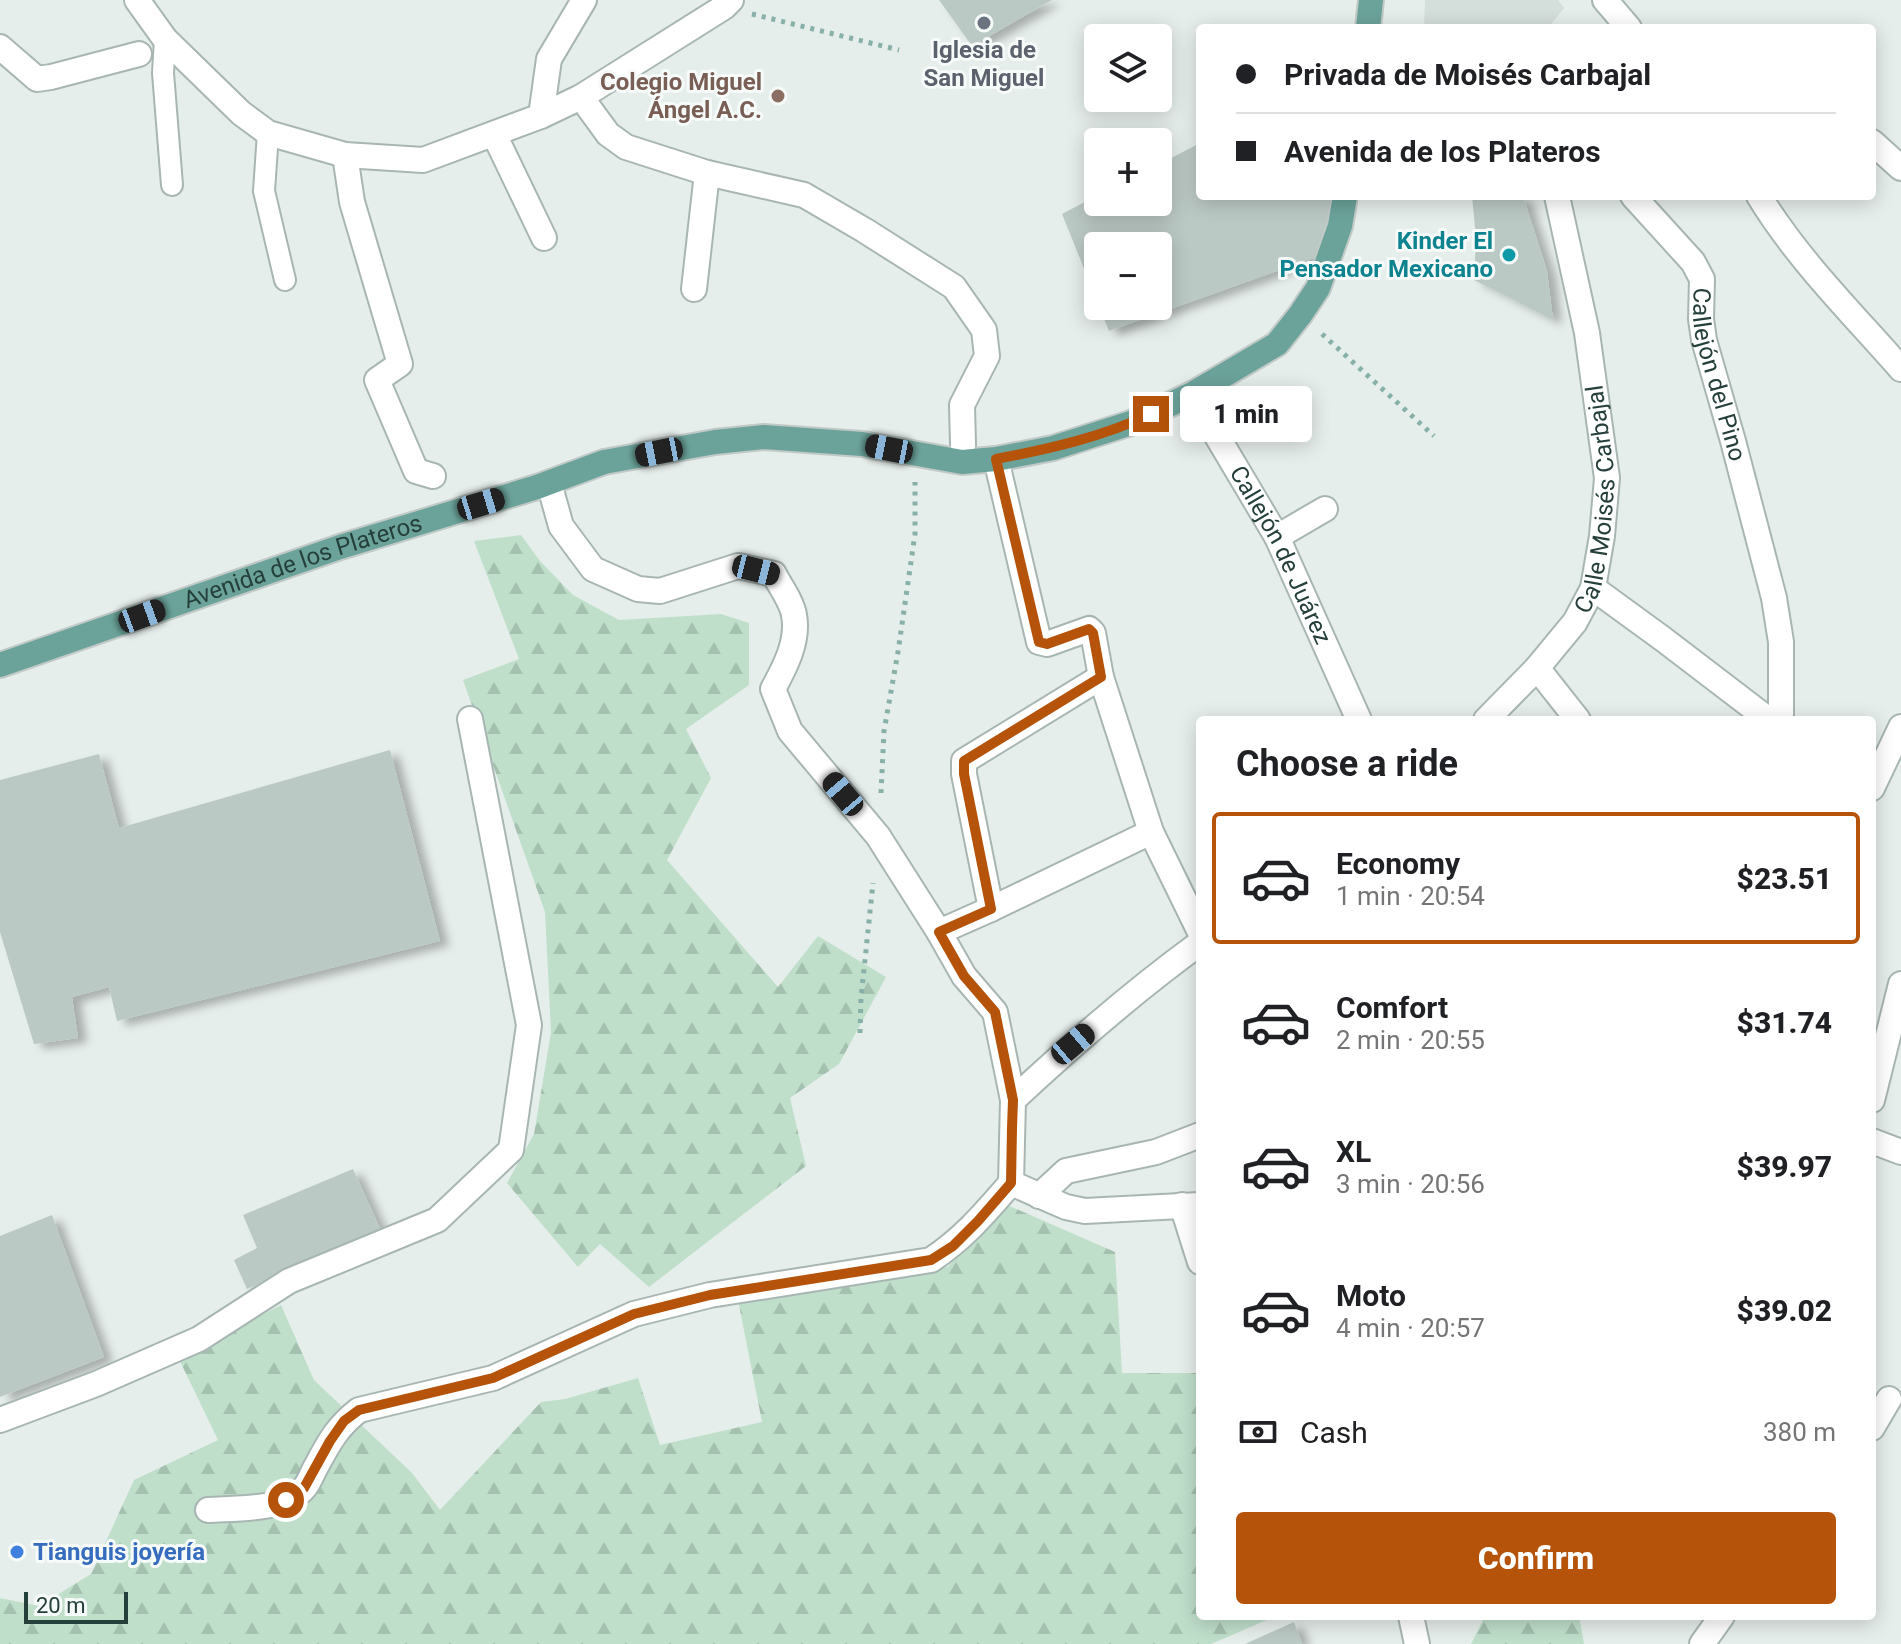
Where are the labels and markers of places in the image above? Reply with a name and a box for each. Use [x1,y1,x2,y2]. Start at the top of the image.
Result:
marker: Iglesia de San Miguel [975,14,993,32]
place label: Iglesia de San Miguel [924,36,1044,92]
place label: Colegio Miguel Ángel A.C. [600,68,762,124]
marker: Colegio Miguel Ángel A.C. [769,87,787,105]
place label: Kinder El Pensador Mexicano [1279,227,1493,283]
marker: Kinder El Pensador Mexicano [1500,246,1518,264]
place label: Tianguis joyería [33,1538,205,1566]
marker: Tianguis joyería [8,1543,26,1561]

